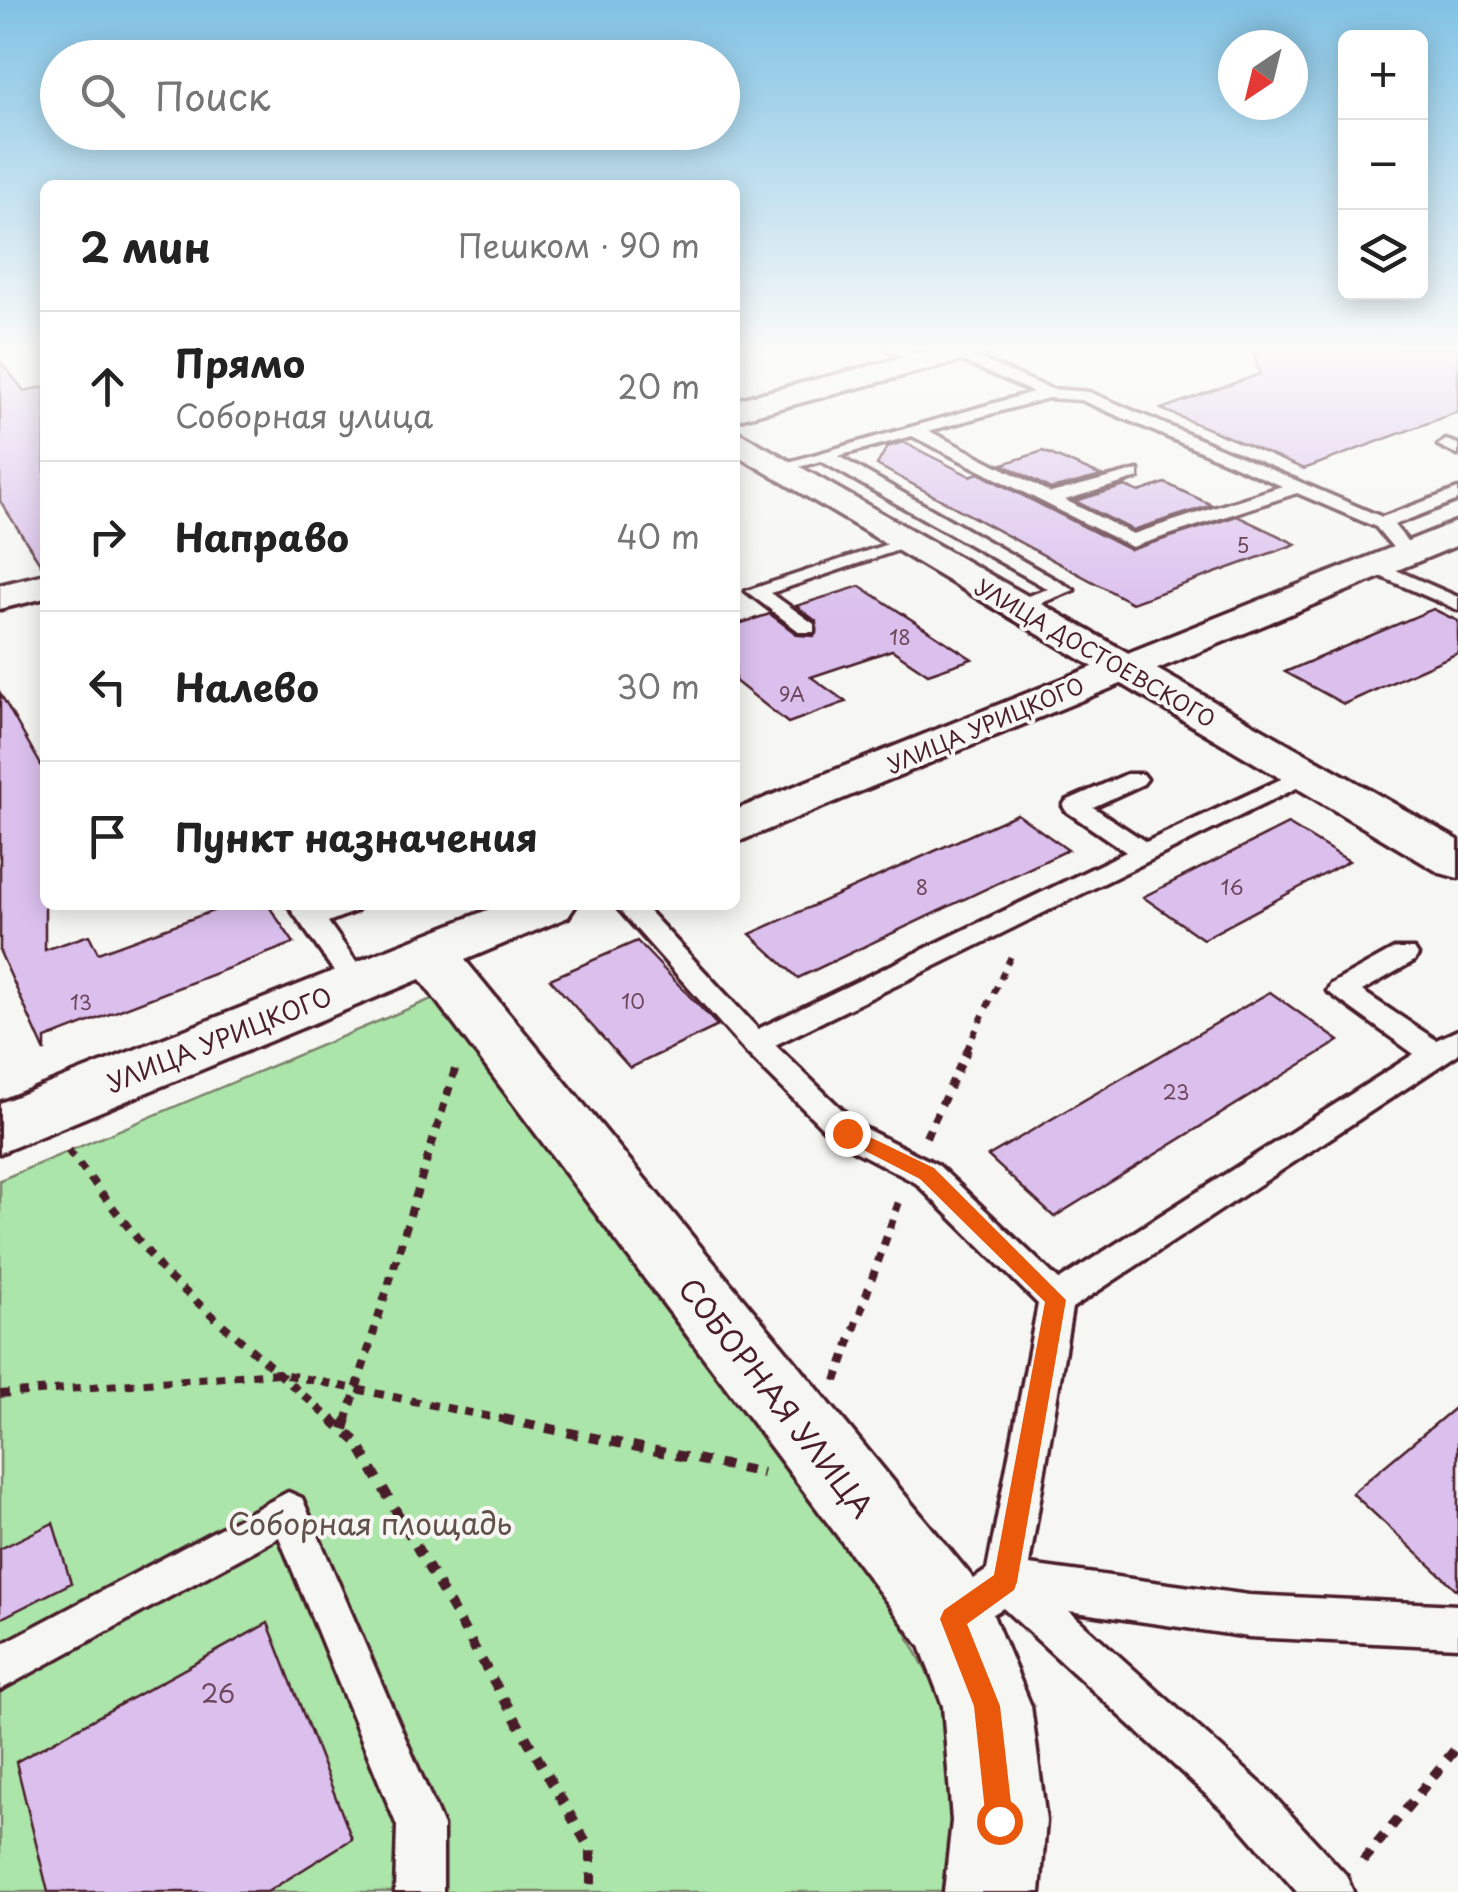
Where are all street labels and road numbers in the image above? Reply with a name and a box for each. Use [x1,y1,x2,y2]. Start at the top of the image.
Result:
street label: УЛИЦА ДОСТОЕВСКОГО [970,570,1222,734]
street label: УЛИЦА УРИЦКОГО [881,668,1089,780]
street label: УЛИЦА УРИЦКОГО [101,976,337,1102]
street label: СОБОРНАЯ УЛИЦА [669,1267,885,1527]

